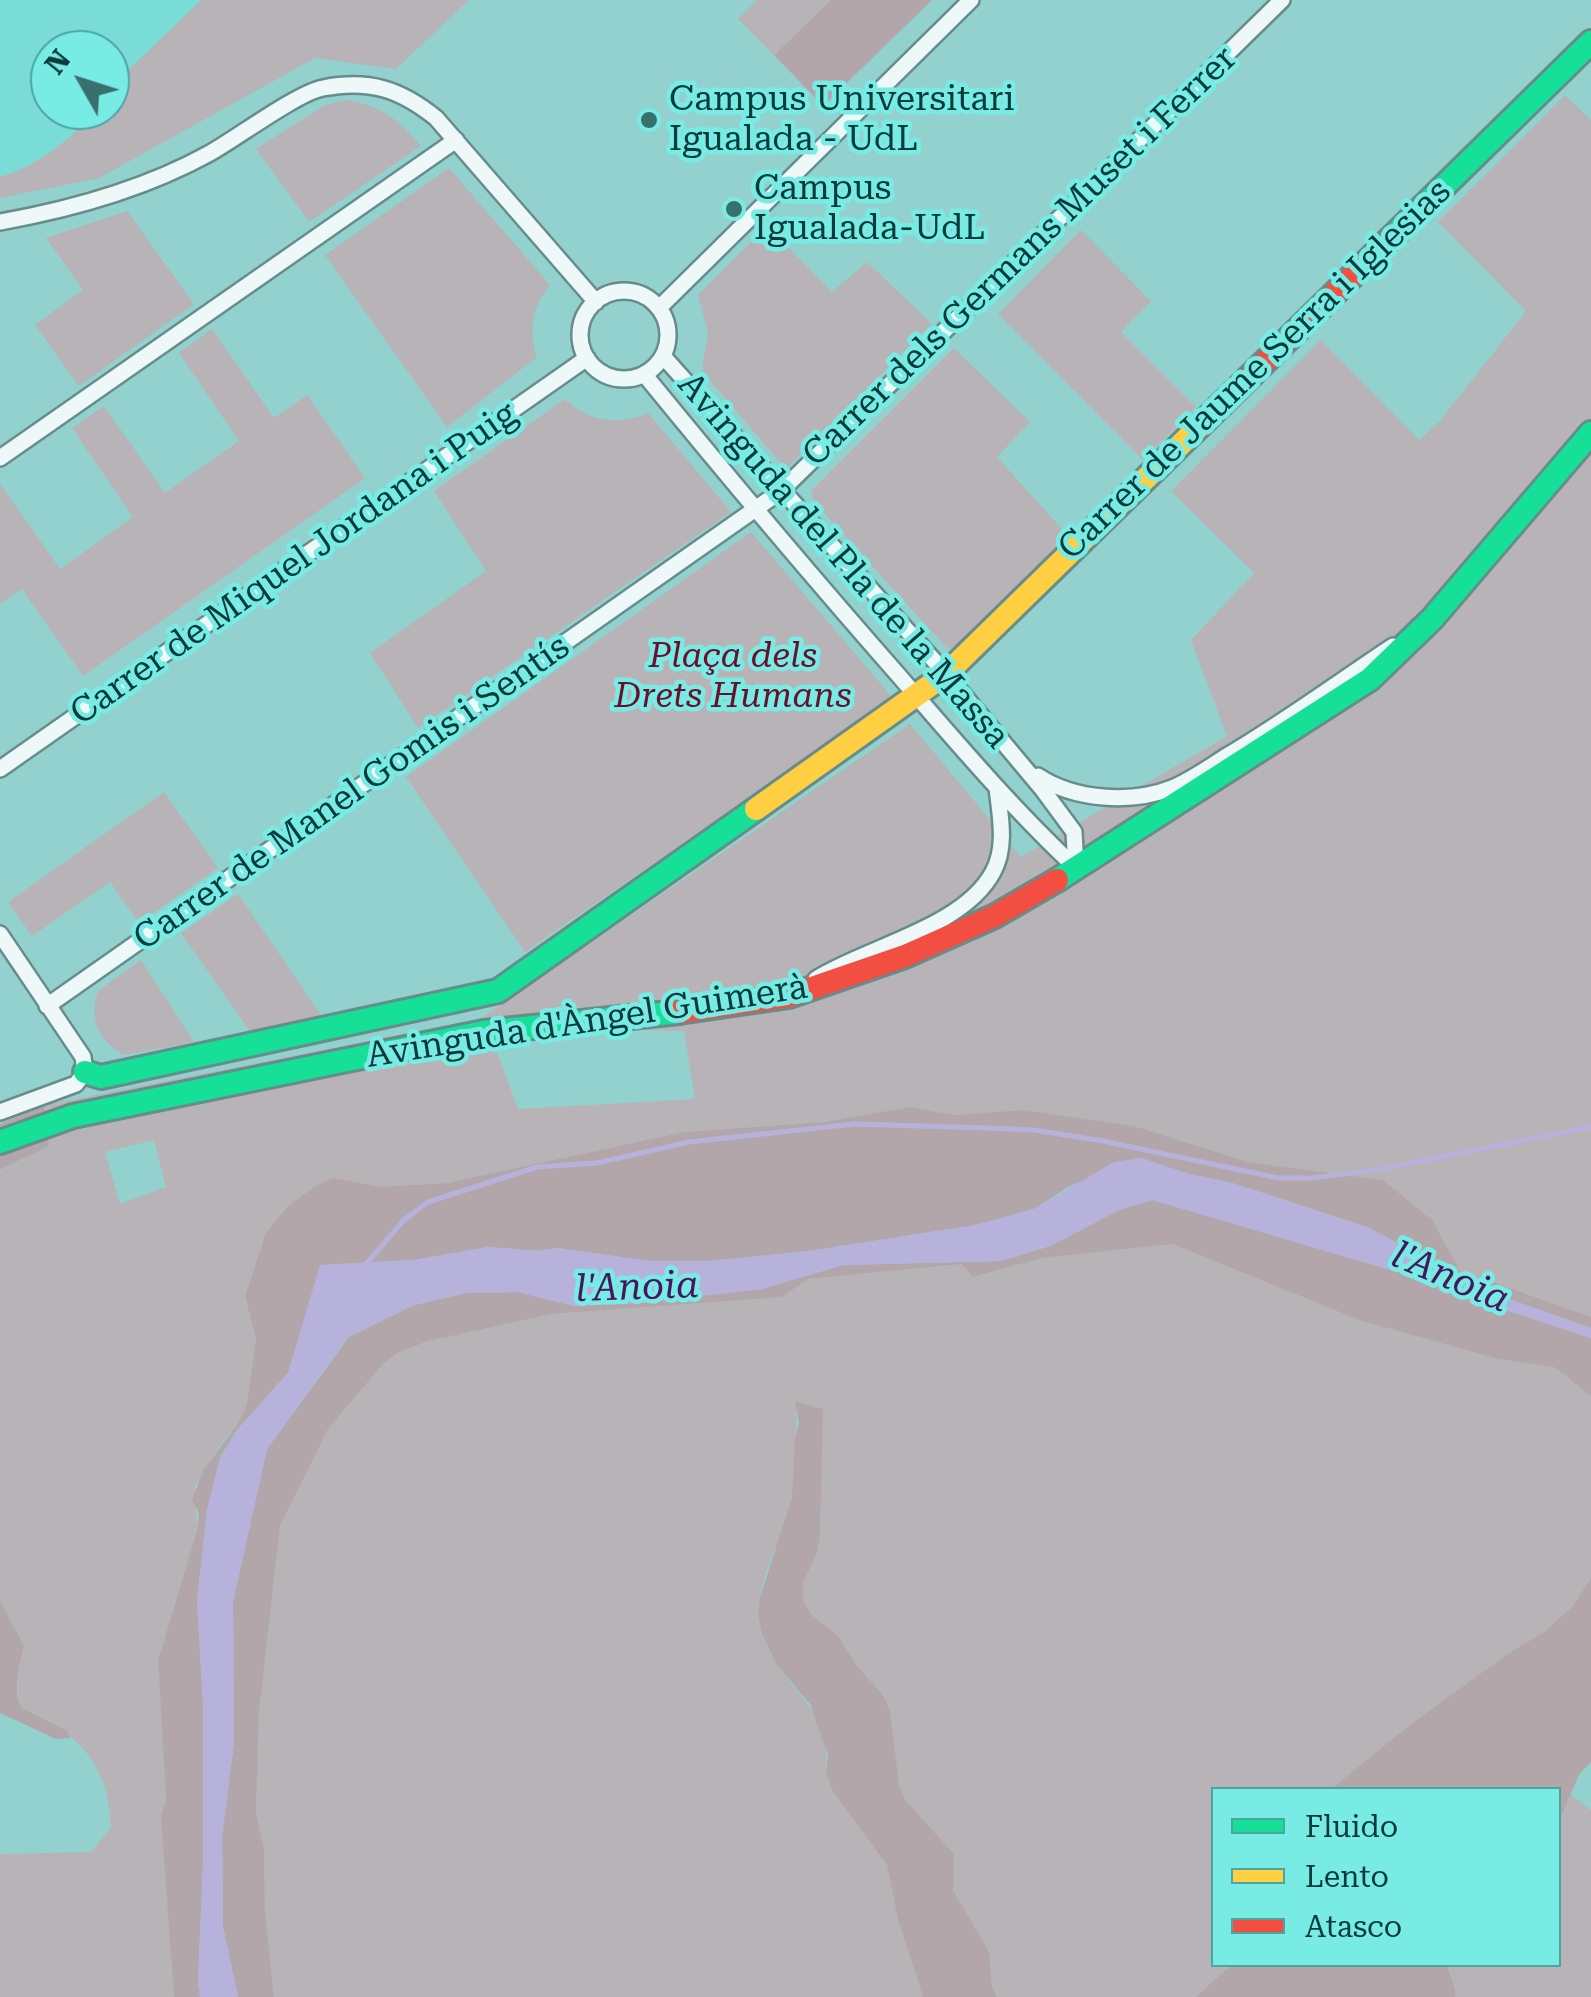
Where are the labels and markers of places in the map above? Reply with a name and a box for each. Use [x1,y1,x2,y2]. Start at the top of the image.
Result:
place label: Campus Universitari Igualada - UdL [669,79,1015,161]
marker: Campus Universitari Igualada - UdL [638,109,660,131]
place label: Campus Igualada-UdL [754,168,985,250]
marker: Campus Igualada-UdL [723,198,745,220]

